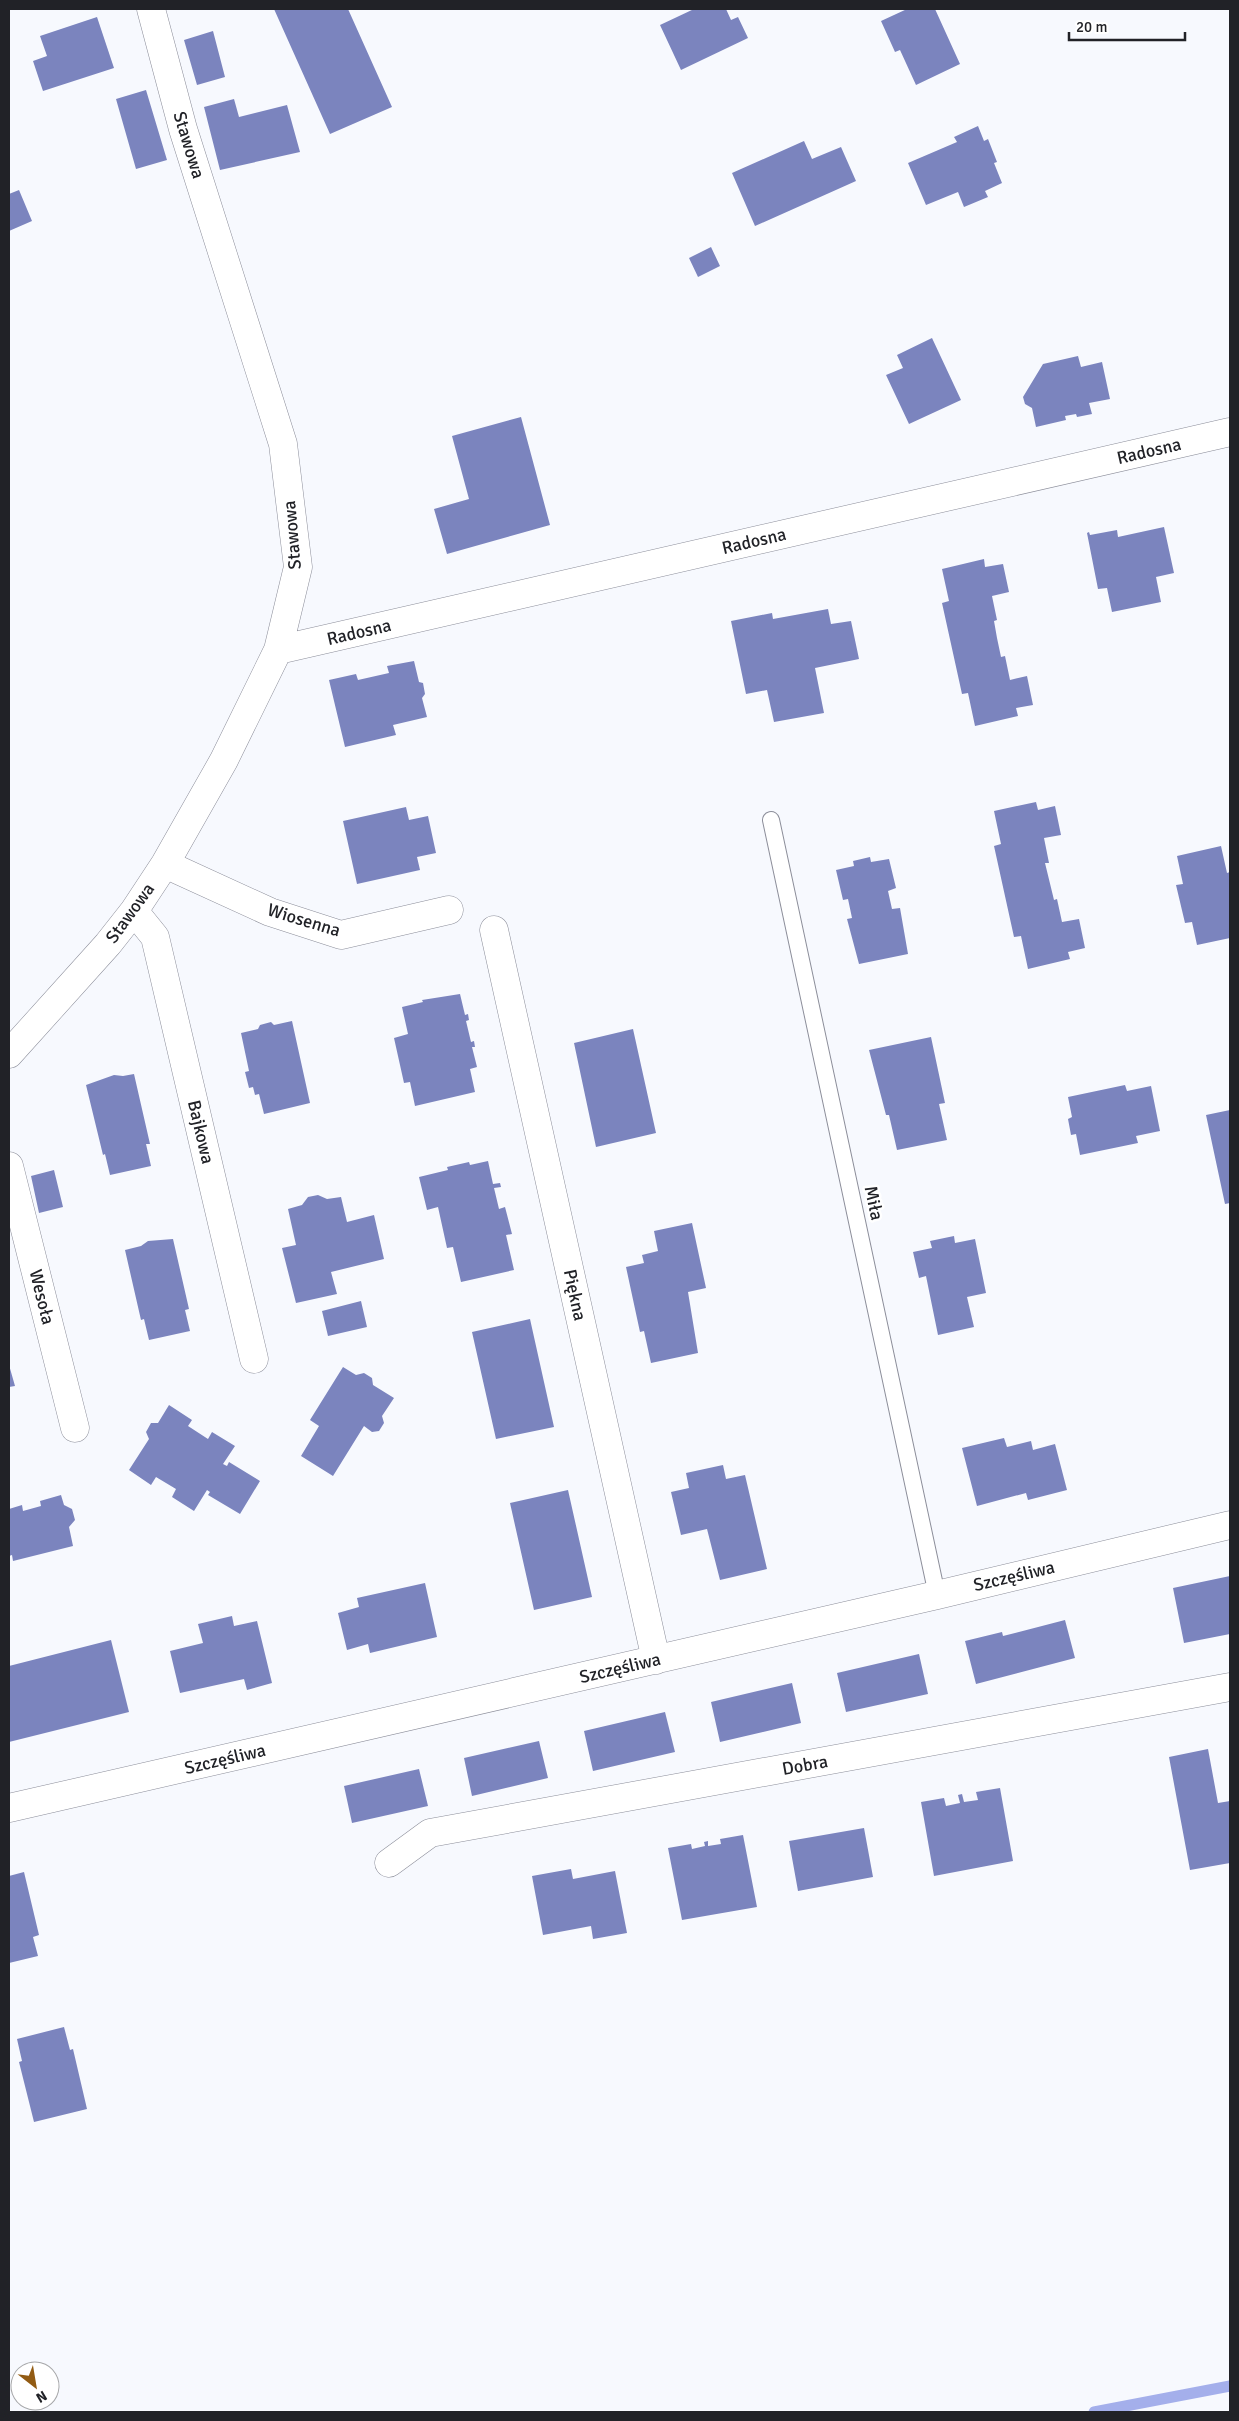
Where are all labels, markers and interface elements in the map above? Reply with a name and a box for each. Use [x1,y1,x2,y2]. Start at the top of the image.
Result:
scale bar [1069,10,1185,42]
text: 20 m [1076,18,1107,36]
street label: Stawowa [168,109,210,181]
street label: Radosna [1115,433,1183,469]
street label: Stawowa [278,500,306,570]
street label: Radosna [720,523,788,559]
street label: Radosna [325,614,393,650]
street label: Stawowa [101,879,159,947]
street label: Wiosenna [265,898,343,942]
street label: Bajkowa [183,1098,219,1166]
street label: Miła [860,1184,888,1222]
street label: Wesoła [25,1267,59,1327]
street label: Piękna [559,1267,591,1323]
street label: Szczęśliwa [971,1556,1057,1596]
street label: Szczęśliwa [577,1648,663,1688]
street label: Szczęśliwa [182,1739,268,1779]
street label: Dobra [780,1750,830,1780]
north arrow [10,2361,60,2411]
text: N [33,2387,50,2407]

